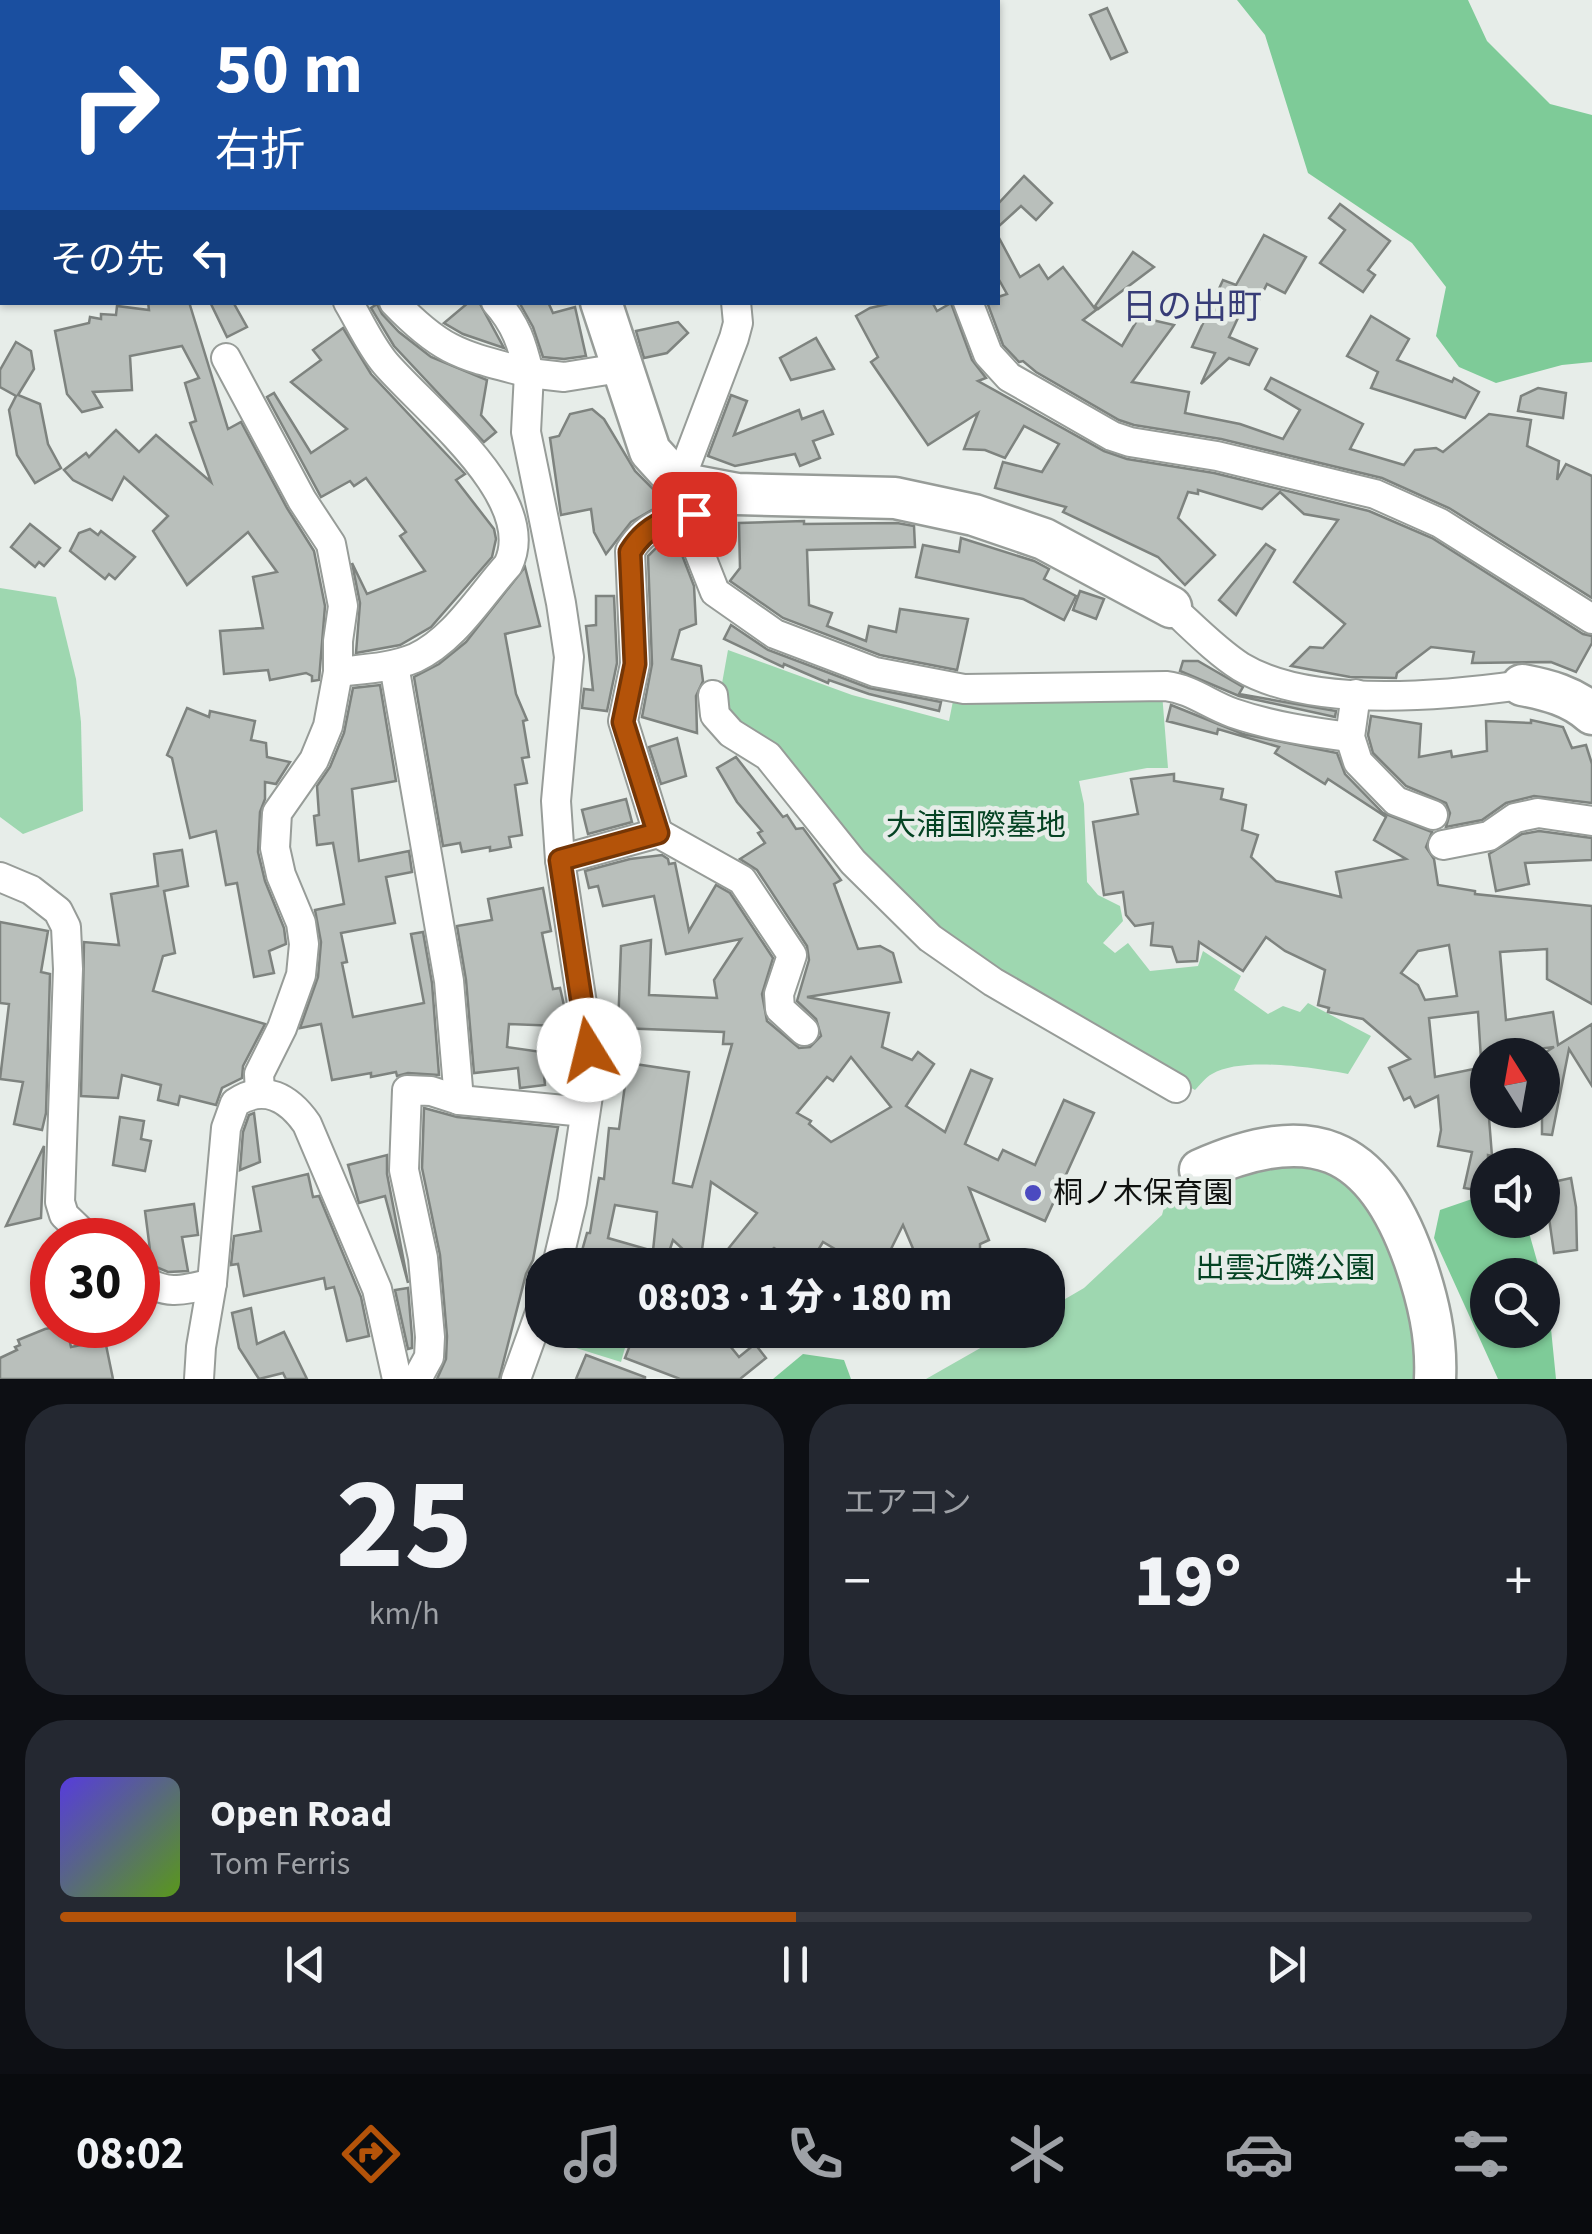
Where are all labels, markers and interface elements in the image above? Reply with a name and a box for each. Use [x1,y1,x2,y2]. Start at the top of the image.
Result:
text: 50 m [215,20,363,120]
icon: right [50,40,180,170]
text: 右折 [215,119,305,183]
icon: left [184,230,239,285]
text: その先 [50,233,164,287]
district label: 日の出町 [1122,282,1262,332]
pin [652,472,737,557]
icon: arrive [667,487,722,542]
park label: 大浦国際墓地 [886,804,1066,847]
position arrow [537,998,641,1102]
north arrow [1470,1038,1560,1128]
map controls [1470,1038,1560,1348]
button: sound [1470,1148,1560,1238]
place label: 桐ノ木保育園 [1053,1172,1233,1215]
marker: 桐ノ木保育園 [1022,1182,1044,1204]
speed limit sign: 30 [30,1218,160,1348]
park label: 出雲近隣公園 [1195,1247,1375,1290]
button: search [1470,1258,1560,1348]
text: 08:03 · 1 分 · 180 m [638,1271,952,1325]
text: 25 [336,1433,473,1618]
text: エアコン [844,1480,972,1526]
text: 19° [1134,1528,1242,1635]
text: − [844,1543,871,1621]
text: + [1505,1543,1532,1621]
text: km/h [369,1591,440,1637]
text: Open Road [210,1787,392,1841]
text: Tom Ferris [210,1841,350,1887]
icon: previous [278,1937,333,1992]
icon: pause [768,1937,823,1992]
icon: next [1259,1937,1314,1992]
icon: directions [336,2119,406,2189]
icon: music [558,2119,628,2189]
icon: phone [780,2119,850,2189]
icon: climate [1002,2119,1072,2189]
icon: car [1224,2119,1294,2189]
icon: filters [1446,2119,1516,2189]
text: 08:02 [76,2122,185,2186]

